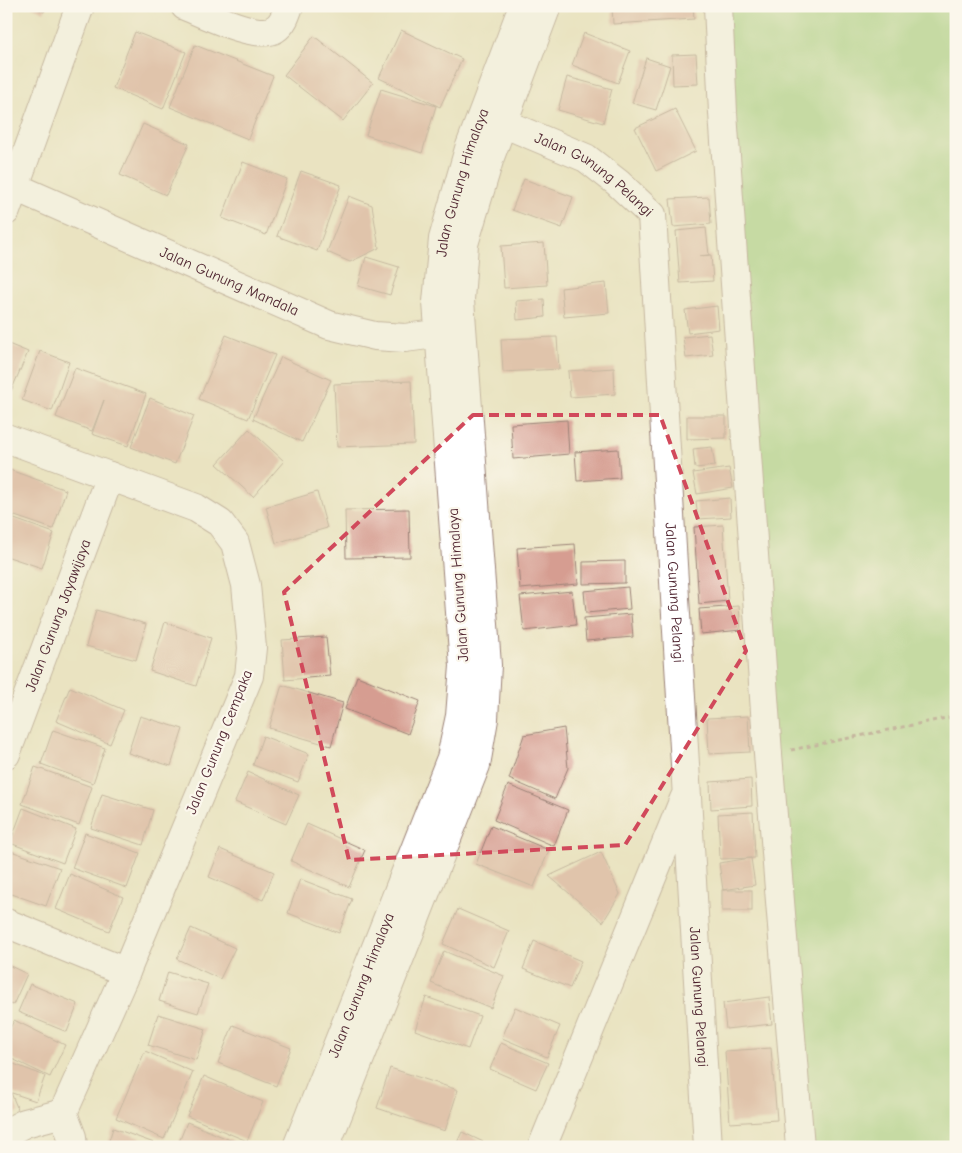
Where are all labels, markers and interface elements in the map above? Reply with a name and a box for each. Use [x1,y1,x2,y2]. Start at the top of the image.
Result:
street label: Jalan Gunung Himalaya [432,106,493,258]
street label: Jalan Gunung Pelangi [532,128,657,221]
street label: Jalan Gunung Mandala [157,243,302,320]
street label: Jalan Gunung Himalaya [444,507,472,663]
street label: Jalan Gunung Pelangi [661,522,688,663]
street label: Jalan Gunung Jayawijaya [21,537,95,694]
street label: Jalan Gunung Cempaka [182,667,256,817]
street label: Jalan Gunung Himalaya [324,910,398,1060]
street label: Jalan Gunung Pelangi [686,926,712,1068]

